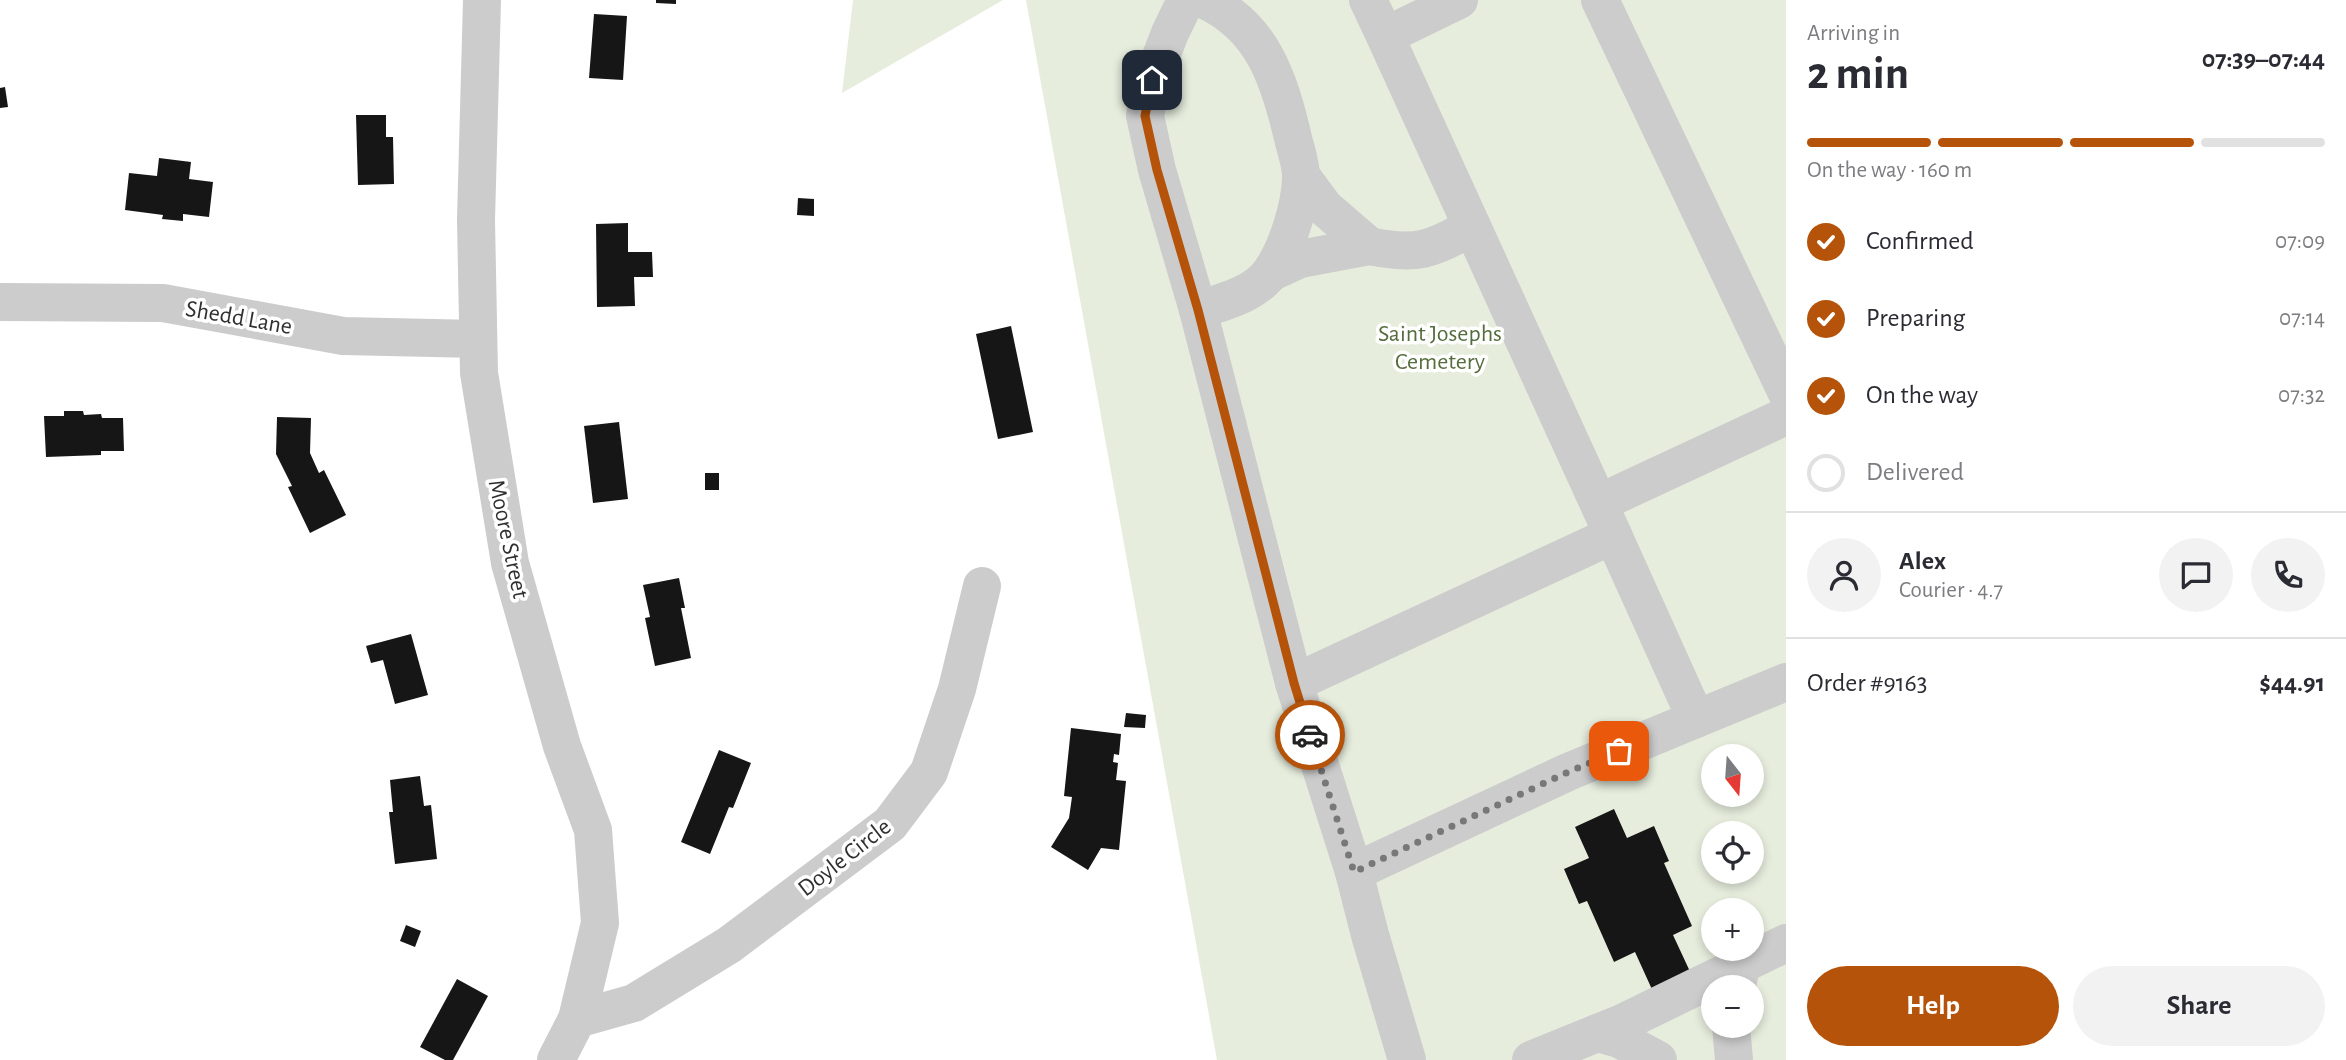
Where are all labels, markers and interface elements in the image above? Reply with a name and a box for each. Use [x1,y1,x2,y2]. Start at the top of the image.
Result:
text: Arriving in [1807,22,1900,45]
text: 07:39–07:44 [2202,46,2325,72]
pin [1122,50,1182,110]
text: 2 min [1807,51,1909,97]
icon: home [1133,61,1171,99]
text: On the way · 160 m [1807,159,1972,182]
icon: check [1807,223,1845,261]
text: Confirmed [1866,228,1974,254]
text: 07:09 [2275,230,2325,253]
street label: Shedd Lane [184,297,294,339]
icon: check [1807,300,1845,338]
text: Preparing [1866,305,1965,331]
text: 07:14 [2279,307,2325,330]
park label: Saint Josephs Cemetery [1378,322,1502,374]
icon: check [1807,377,1845,415]
text: On the way [1866,382,1978,408]
text: 07:32 [2278,384,2325,407]
text: Delivered [1866,459,1964,485]
street label: Moore Street [484,478,532,601]
button: person [1807,538,1881,612]
button: chat [2159,538,2233,612]
button: phone [2251,538,2325,612]
text: Alex [1899,548,1946,574]
text: Courier · 4.7 [1899,579,2003,602]
text: Order #9163 [1807,670,1928,696]
text: $44.91 [2259,670,2325,696]
courier [1275,700,1345,770]
icon: car [1291,716,1329,754]
pin [1589,721,1649,781]
icon: bag [1600,732,1638,770]
north arrow [1701,744,1764,807]
map controls [1701,744,1764,1038]
street label: Doyle Circle [794,814,896,901]
button: locate [1701,821,1764,884]
button: + [1701,898,1764,961]
button: Help [1807,966,2059,1046]
button: Share [2073,966,2325,1046]
button: − [1701,975,1764,1038]

